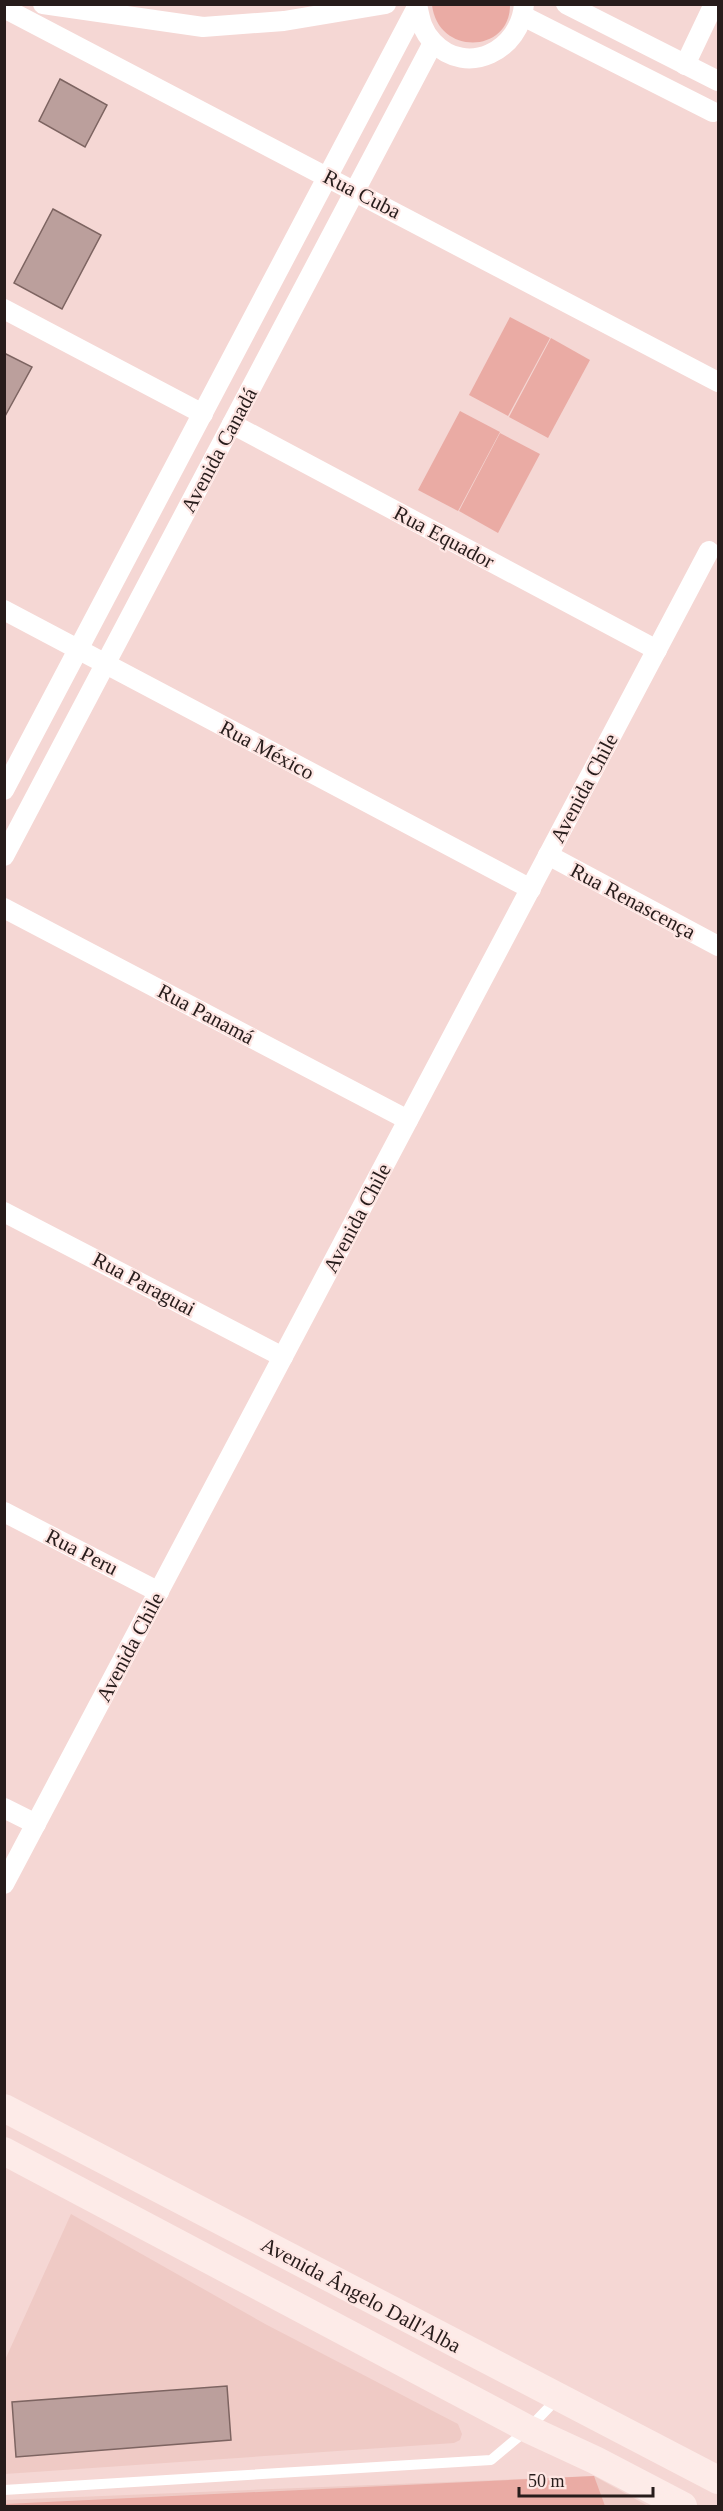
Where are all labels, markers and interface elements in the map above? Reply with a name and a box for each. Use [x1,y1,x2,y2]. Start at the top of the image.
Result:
street label: Rua Cuba [319,164,405,224]
street label: Avenida Canadá [176,383,262,516]
street label: Rua Equador [390,501,498,573]
street label: Rua México [216,715,318,785]
street label: Avenida Chile [545,729,623,847]
street label: Rua Renascença [566,858,700,944]
street label: Rua Panamá [154,979,259,1050]
street label: Avenida Chile [318,1159,396,1277]
street label: Rua Paraguai [89,1247,199,1321]
street label: Rua Peru [42,1524,122,1581]
street label: Avenida Chile [91,1588,169,1706]
street label: Avenida Ângelo Dall'Alba [257,2232,466,2358]
scale bar [519,2460,652,2498]
text: 50 m [528,2471,565,2491]

